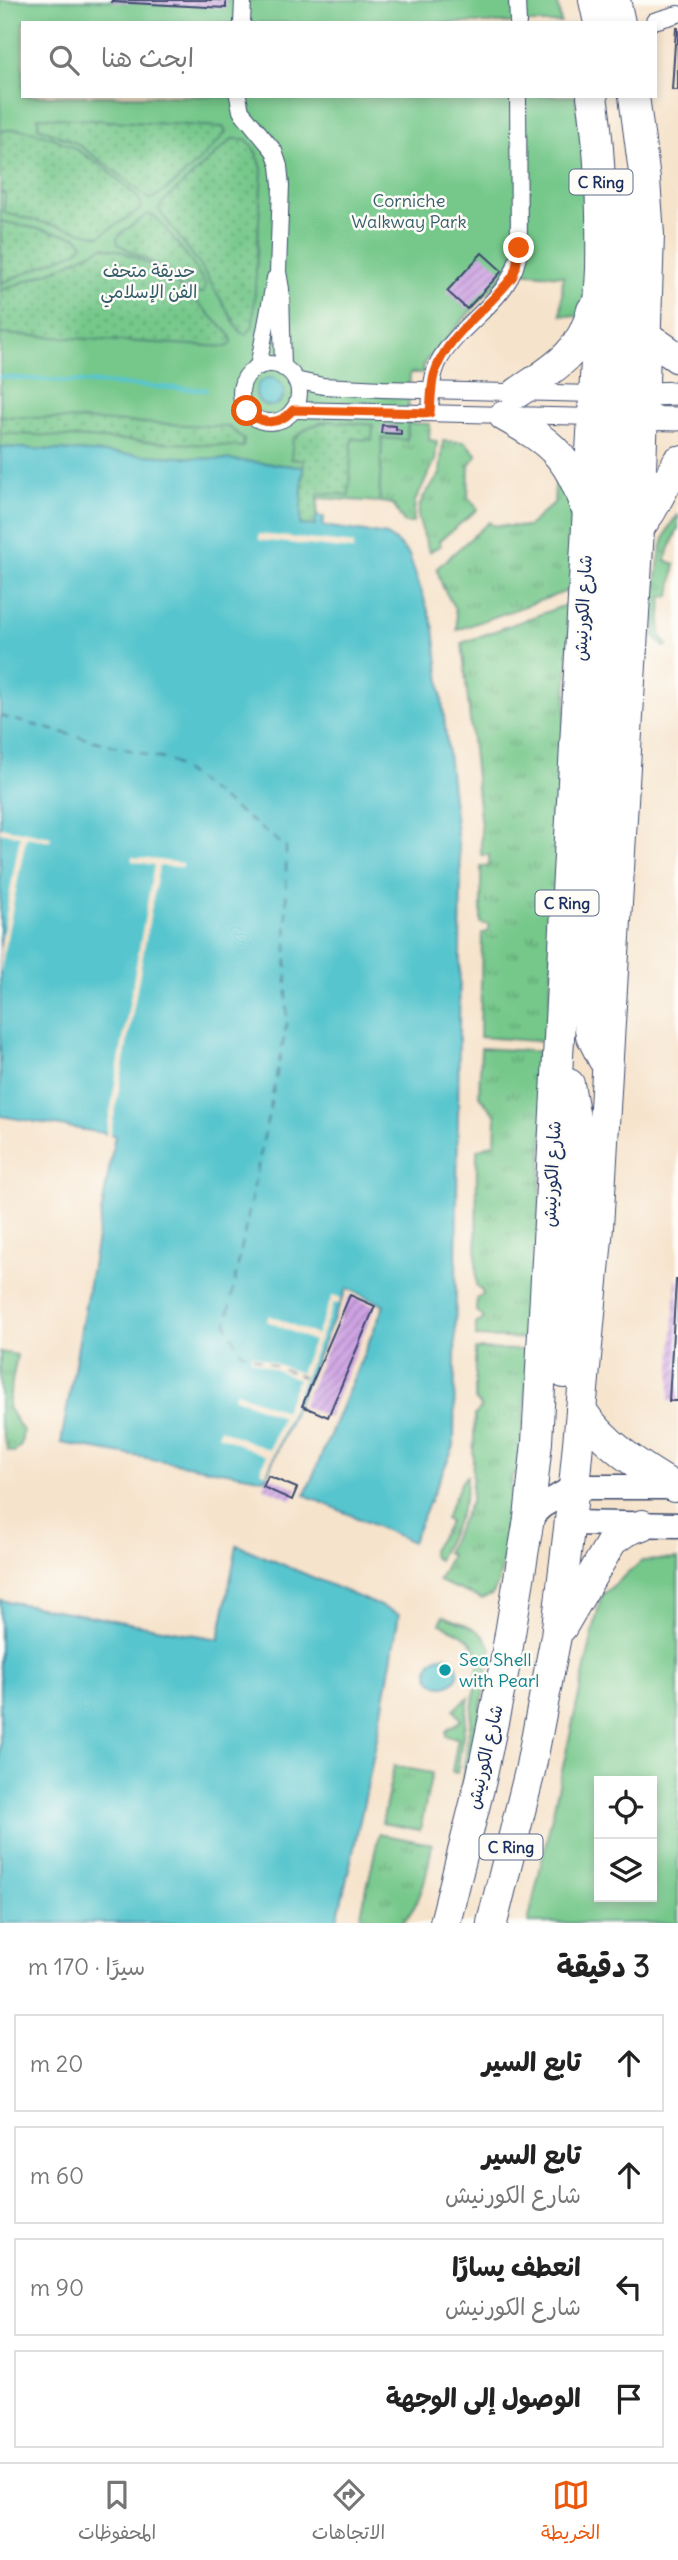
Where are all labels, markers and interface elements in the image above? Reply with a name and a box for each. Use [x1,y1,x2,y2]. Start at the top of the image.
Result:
search box [21,21,657,98]
icon: search [45,41,83,79]
text: ابحث هنا [101,41,194,74]
road number: C Ring [570,170,632,194]
park label: Corniche Walkway Park [351,189,467,233]
route end [503,232,534,263]
park label: حديقة متحف الفن الإسلامي [101,259,197,308]
route start [231,395,262,426]
street label: شارع الكورنيش [568,554,598,662]
road number: C Ring [536,890,598,916]
street label: شارع الكورنيش [537,1120,567,1228]
place label: Sea Shell with Pearl [459,1648,539,1692]
marker: Sea Shell with Pearl [437,1662,453,1678]
street label: شارع الكورنيش [461,1702,509,1812]
map controls [594,1776,657,1902]
button: locate [594,1776,657,1839]
road number: C Ring [480,1834,542,1859]
button: layers [594,1839,657,1902]
text: 3 دقيقة [557,1947,650,1985]
text: سيرًا · 170 m [28,1952,145,1981]
icon: ahead [610,2044,648,2082]
text: تابع السير [482,2045,581,2078]
text: 20 m [30,2049,83,2078]
text: تابع السير [482,2138,581,2171]
icon: ahead [610,2156,648,2194]
text: 60 m [30,2161,84,2190]
text: شارع الكورنيش [445,2180,581,2209]
text: انعطف يسارًا [452,2250,581,2283]
icon: left [610,2268,648,2306]
text: 90 m [30,2273,84,2302]
text: شارع الكورنيش [445,2292,581,2321]
icon: arrive [610,2380,648,2418]
text: الوصول إلى الوجهة [386,2381,581,2414]
tab: المحفوظات [78,2476,156,2549]
tab: الاتجاهات [312,2476,385,2549]
tab: الخريطة [541,2476,600,2549]

